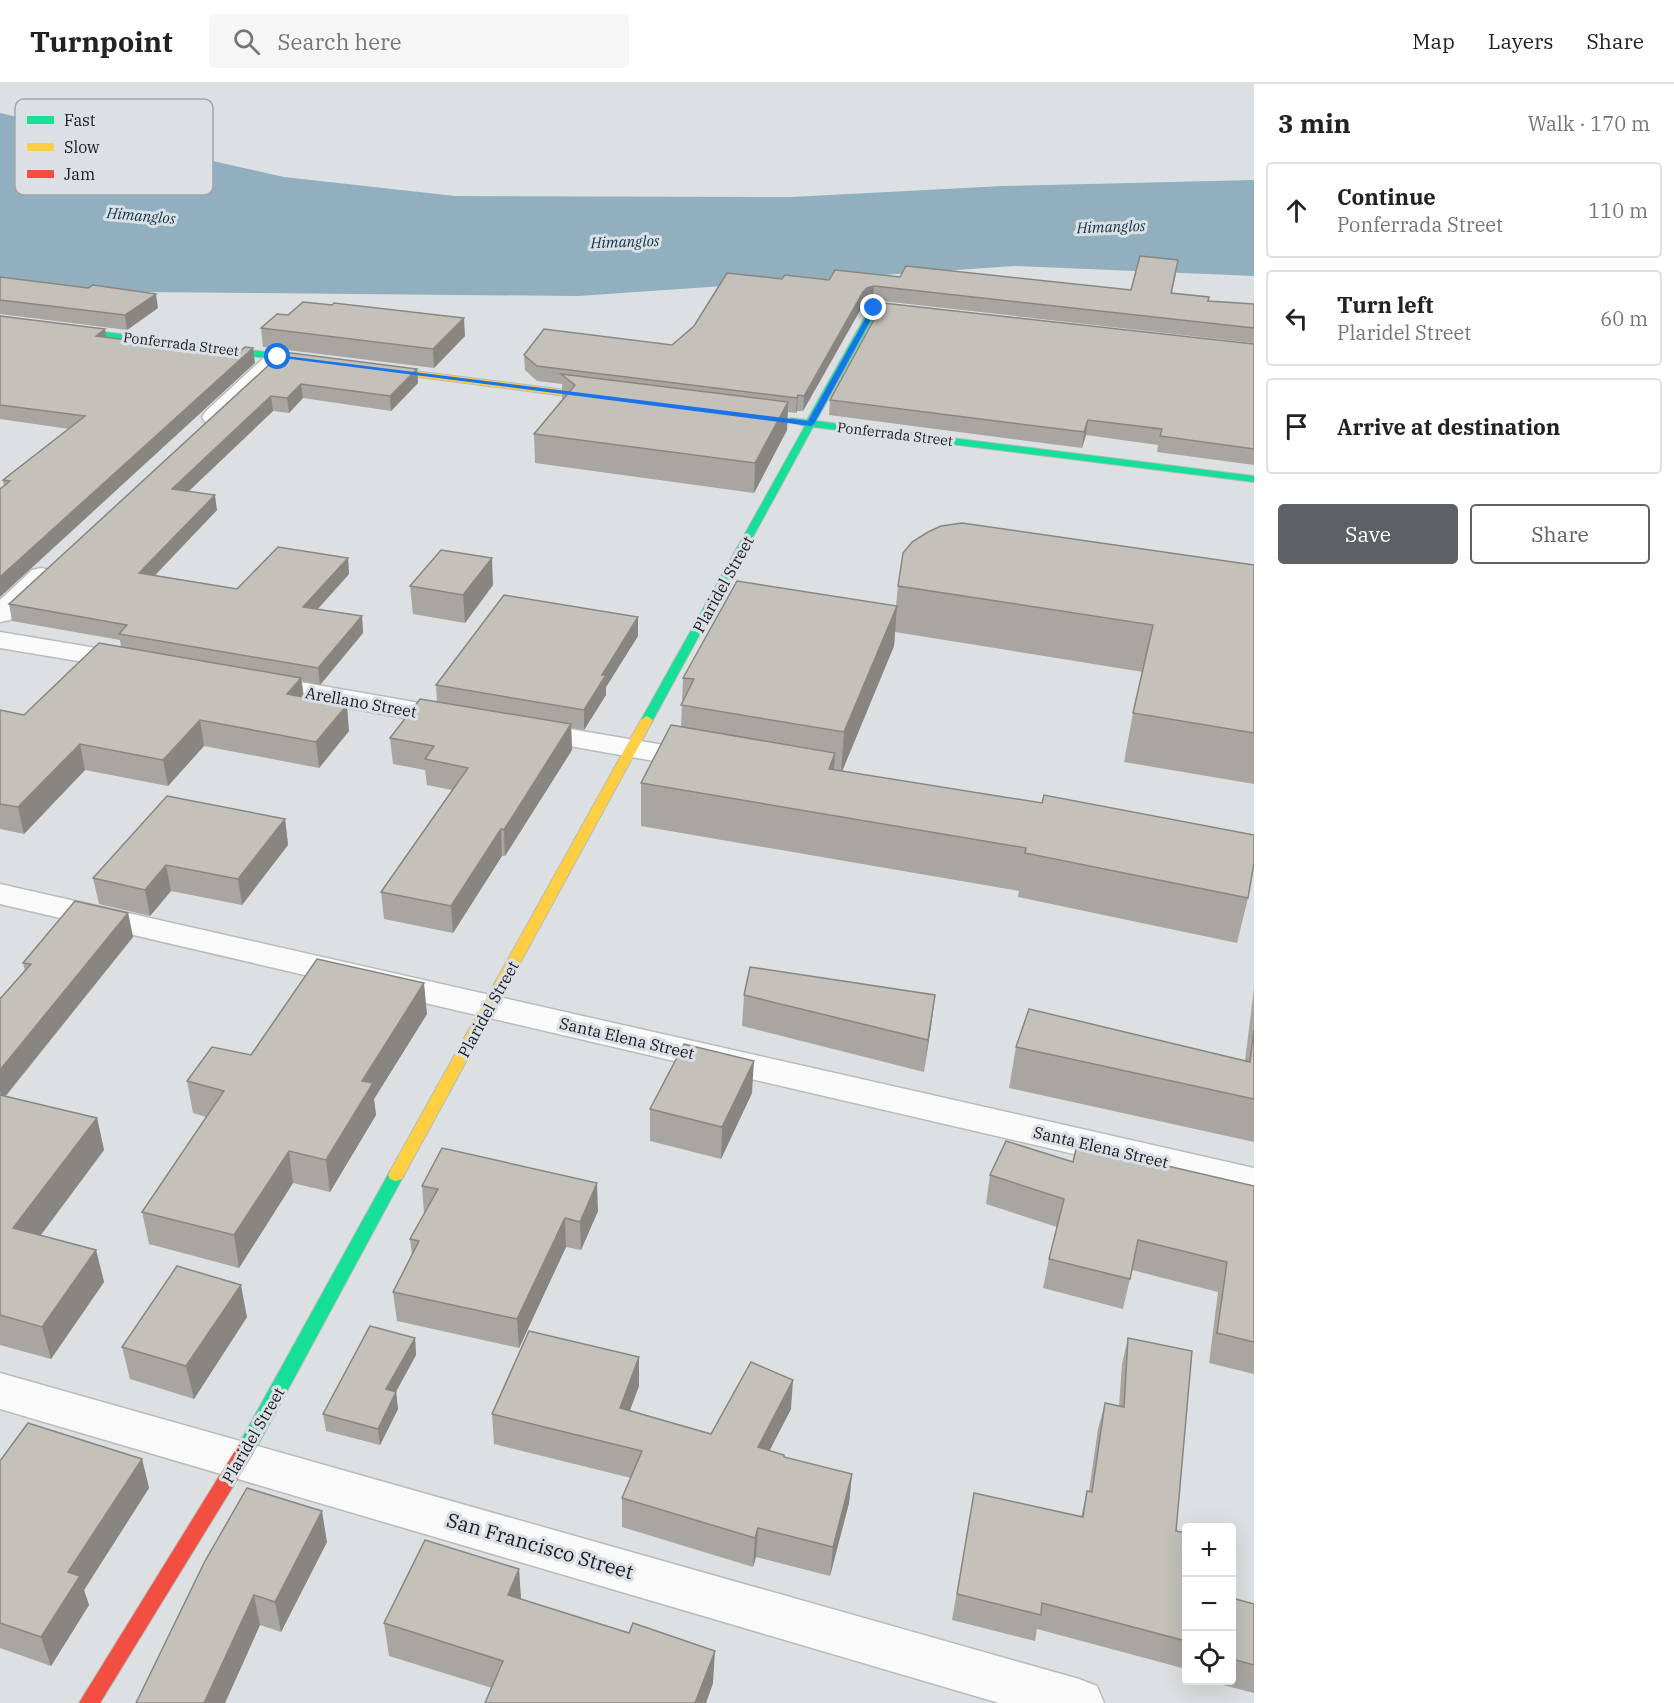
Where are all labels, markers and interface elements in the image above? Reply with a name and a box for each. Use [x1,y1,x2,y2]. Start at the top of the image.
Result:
search box [209,14,629,68]
text: Turnpoint [30,23,173,60]
icon: search [230,25,263,58]
text: Search here [278,27,402,56]
text: Map [1412,27,1455,55]
text: Layers [1488,27,1554,55]
text: Share [1587,27,1644,55]
legend [15,99,213,195]
text: 3 min [1278,106,1351,140]
text: Fast [64,110,96,130]
text: Walk · 170 m [1528,110,1650,137]
text: Slow [64,137,100,157]
text: Jam [64,164,95,184]
text: Continue [1337,182,1436,211]
icon: ahead [1280,194,1313,227]
text: 110 m [1588,197,1648,224]
water label: Himanglos [105,203,177,228]
text: Ponferrada Street [1337,211,1503,238]
water label: Himanglos [1075,216,1146,237]
water label: Himanglos [589,231,660,252]
text: Turn left [1337,290,1433,319]
route end [860,294,886,320]
icon: left [1280,302,1313,335]
text: 60 m [1600,305,1648,332]
text: Plaridel Street [1337,319,1471,346]
street label: Ponferrada Street [122,328,240,360]
route start [264,343,290,369]
icon: arrive [1280,410,1313,443]
text: Arrive at destination [1337,412,1560,441]
street label: Ponferrada Street [836,418,954,450]
button: Save [1278,504,1458,564]
button: Share [1470,504,1650,564]
street label: Plaridel Street [688,532,758,636]
street label: Arellano Street [304,682,419,722]
street label: Plaridel Street [453,957,523,1061]
street label: Santa Elena Street [558,1013,697,1063]
street label: Santa Elena Street [1032,1122,1171,1172]
street label: Plaridel Street [217,1383,289,1487]
street label: San Francisco Street [444,1506,637,1585]
map controls [1182,1523,1236,1685]
button: + [1182,1523,1236,1577]
button: − [1182,1577,1236,1631]
button: locate [1182,1631,1236,1685]

